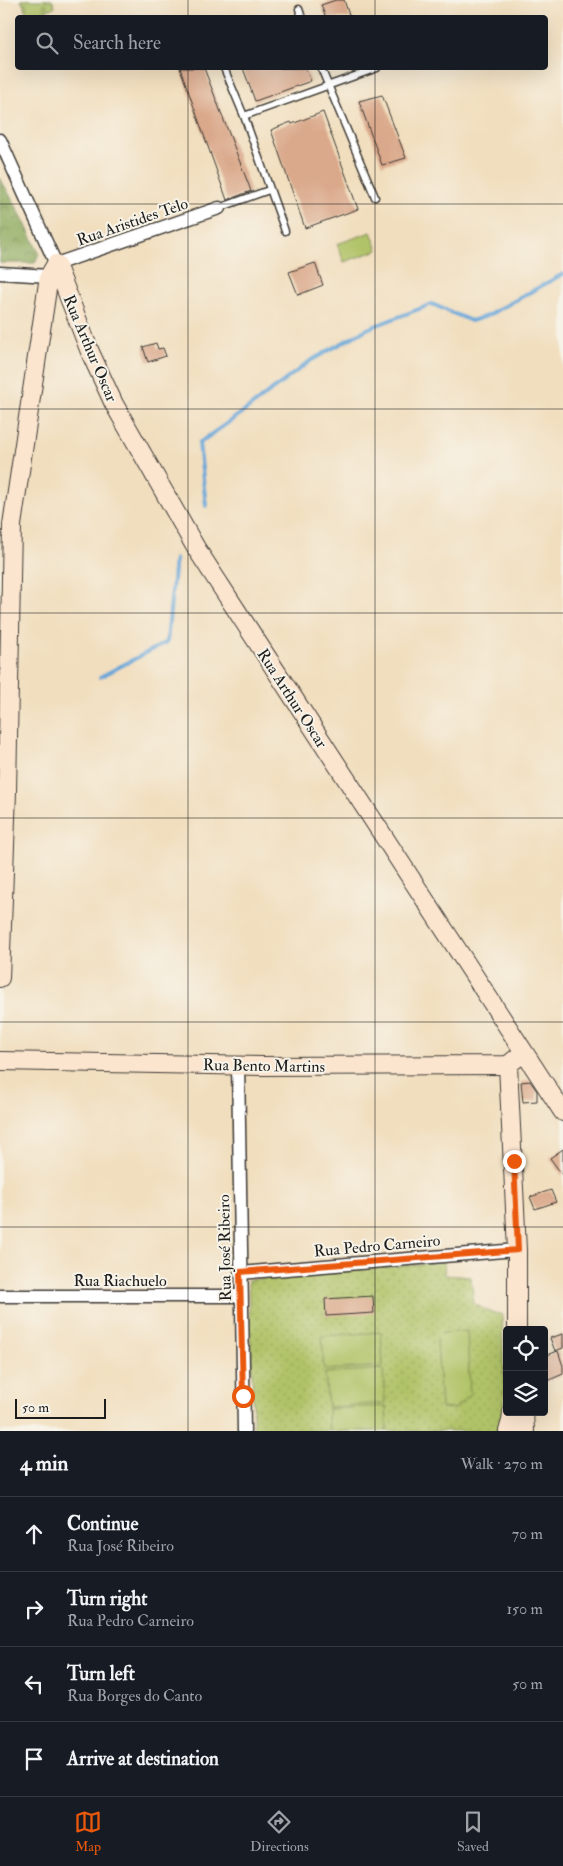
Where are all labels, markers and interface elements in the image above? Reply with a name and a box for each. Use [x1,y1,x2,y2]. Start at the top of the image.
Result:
search box [15,15,548,70]
icon: search [33,29,61,57]
text: Search here [73,31,161,55]
street label: Rua Aristides Telo [74,193,191,250]
street label: Rua Arthur Oscar [59,292,122,405]
street label: Rua Arthur Oscar [253,645,332,752]
street label: Rua Bento Martins [203,1055,325,1077]
route end [503,1150,526,1173]
street label: Rua José Ribeiro [214,1194,237,1302]
street label: Rua Pedro Carneiro [313,1230,442,1261]
street label: Rua Riachuelo [73,1271,167,1291]
map controls [503,1326,548,1416]
button: locate [503,1326,548,1371]
button: layers [503,1371,548,1416]
route start [232,1385,255,1408]
scale bar [15,1396,106,1419]
text: 50 m [22,1399,49,1416]
text: 4 min [20,1450,68,1477]
text: Walk · 270 m [461,1454,543,1474]
text: Continue [67,1512,138,1536]
icon: ahead [20,1520,48,1548]
text: 70 m [512,1524,543,1544]
text: Rua José Ribeiro [67,1536,174,1556]
text: Turn right [67,1587,147,1611]
icon: right [20,1595,48,1623]
text: 150 m [506,1599,543,1619]
text: Rua Pedro Carneiro [67,1611,194,1631]
text: Turn left [67,1662,135,1686]
icon: left [20,1670,48,1698]
text: 50 m [512,1674,543,1694]
text: Rua Borges do Canto [67,1686,202,1706]
icon: arrive [20,1745,48,1773]
text: Arrive at destination [67,1747,219,1771]
tab: Map [74,1808,102,1855]
tab: Directions [250,1808,309,1855]
tab: Saved [457,1808,489,1855]

